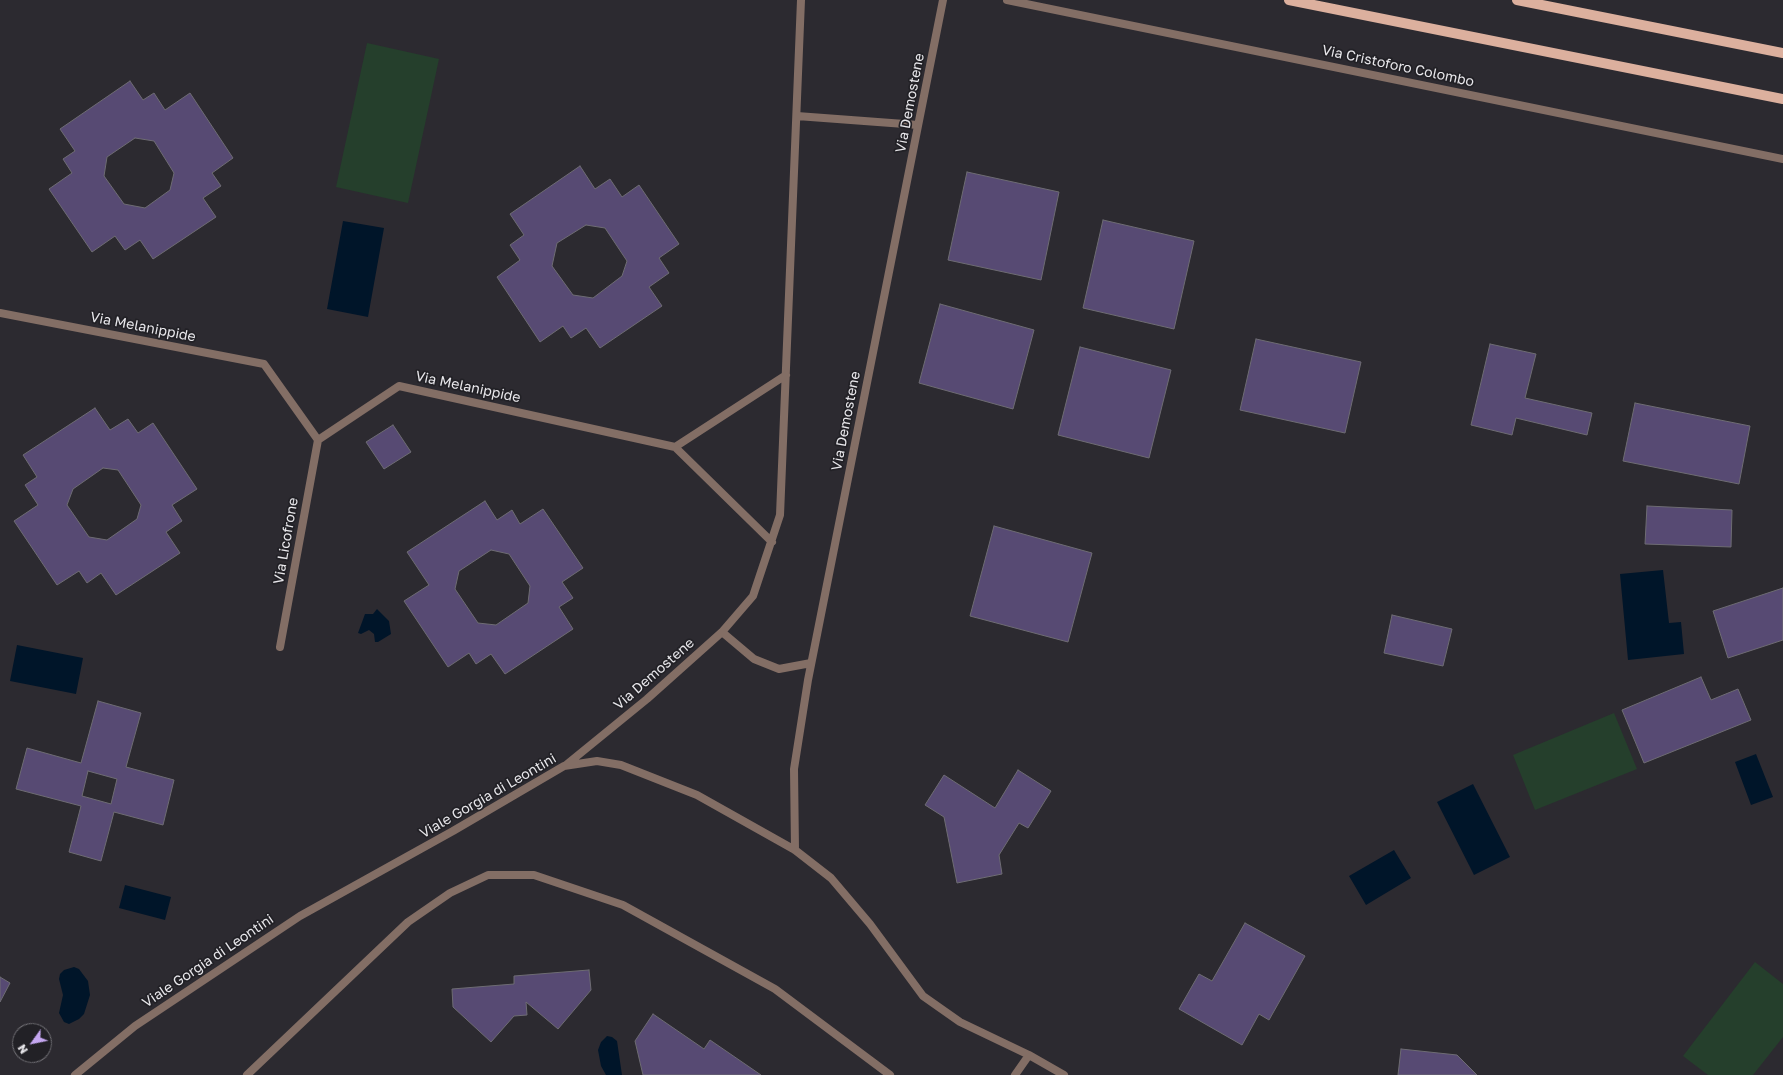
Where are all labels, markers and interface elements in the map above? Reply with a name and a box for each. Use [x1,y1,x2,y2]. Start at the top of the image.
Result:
street label: Via Cristoforo Colombo [1320,42,1476,90]
street label: Via Demostene [892,52,928,154]
street label: Via Melanippide [89,309,197,345]
street label: Via Melanippide [414,368,522,406]
street label: Via Demostene [828,370,864,472]
street label: Via Licofrone [270,496,302,586]
street label: Via Demostene [610,634,698,714]
street label: Viale Gorgia di Leontini [417,750,559,842]
street label: Viale Gorgia di Leontini [139,911,277,1011]
north arrow [12,1023,52,1063]
text: N [15,1042,30,1056]

